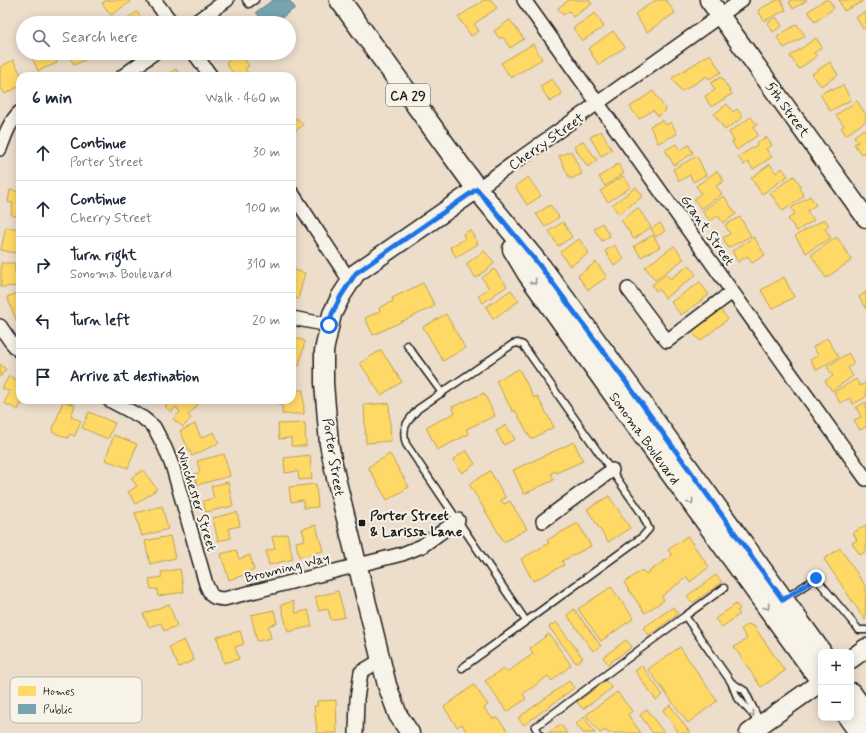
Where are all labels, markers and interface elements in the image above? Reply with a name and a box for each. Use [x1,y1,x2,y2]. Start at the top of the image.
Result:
search box [16,16,296,60]
icon: search [30,27,52,49]
text: Search here [62,28,138,48]
street label: 5th Street [761,78,814,141]
road number: CA 29 [386,84,430,106]
text: 6 min [32,87,72,109]
text: Walk · 460 m [205,90,280,107]
street label: Cherry Street [505,109,588,175]
text: Continue [70,134,126,154]
icon: ahead [32,142,54,164]
text: 30 m [253,144,280,161]
text: Porter Street [70,154,143,171]
text: Continue [70,190,126,210]
street label: Grant Street [676,192,738,270]
icon: ahead [32,198,54,220]
text: 100 m [245,200,280,217]
text: Cherry Street [70,210,152,227]
text: Turn right [70,246,137,266]
icon: right [32,254,54,276]
text: 310 m [247,256,280,273]
text: Sonoma Boulevard [70,266,172,283]
one-way arrow [529,278,537,285]
icon: left [32,310,54,332]
text: Turn left [70,311,130,331]
text: 20 m [252,312,280,329]
route start [320,316,338,334]
icon: arrive [32,366,54,388]
text: Arrive at destination [70,367,199,387]
street label: Sonoma Boulevard [605,389,684,488]
street label: Porter Street [318,417,348,497]
street label: Winchester Street [172,445,220,554]
one-way arrow [686,497,693,504]
place label: Porter Street & Larissa Lane [370,507,462,541]
marker: Porter Street & Larissa Lane [357,518,367,528]
street label: Browning Way [243,549,332,587]
route end [807,569,825,587]
one-way arrow [762,603,770,610]
map controls [818,649,854,721]
button: + [818,649,854,685]
legend [10,677,142,723]
text: Homes [43,685,75,699]
button: − [818,685,854,721]
text: Public [43,703,73,717]
one-way arrow [748,710,755,717]

